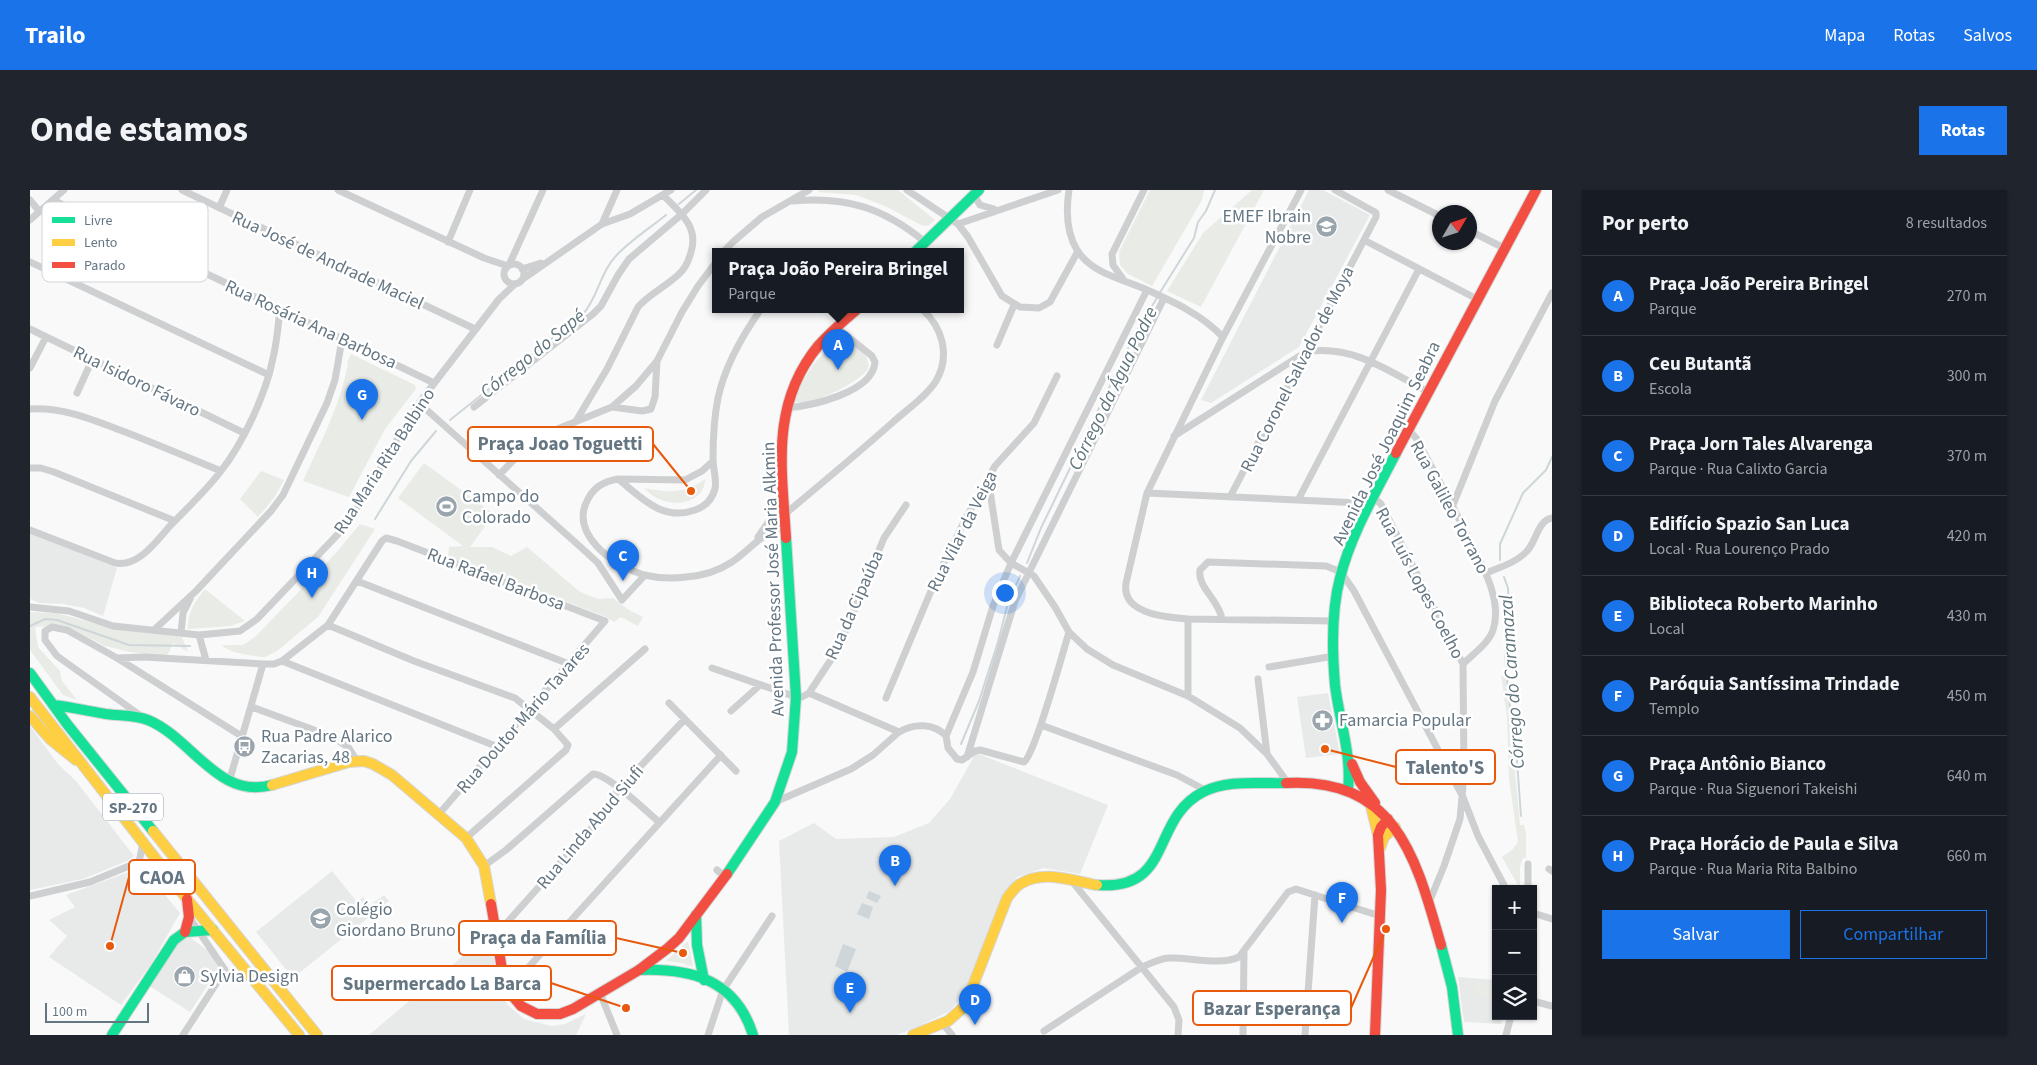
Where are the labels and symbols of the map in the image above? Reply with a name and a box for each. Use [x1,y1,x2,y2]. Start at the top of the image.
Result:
legend [42,202,208,282]
place label: EMEF Ibrain Nobre [1223,204,1311,250]
street label: Rua José de Andrade Maciel [228,205,428,316]
north arrow [1432,205,1477,250]
text: Livre [84,211,113,231]
school or university icon: EMEF Ibrain Nobre [1315,214,1339,238]
text: Lento [84,233,117,253]
text: Parado [84,256,125,276]
street label: Rua Coronel Salvador de Moya [1235,262,1360,476]
street label: Rua Rosária Ana Barbosa [221,274,401,375]
water label: Córrego da Água Podre [1062,302,1165,475]
water label: Córrego do Sapé [474,303,592,405]
pin: A [822,329,854,370]
street label: Avenida José Joaquim Seabra [1326,337,1447,550]
street label: Rua Isidoro Fávaro [69,340,205,423]
pin: G [346,379,378,420]
street label: Rua Maria Rita Balbino [328,383,441,539]
callout: Praça Joao Toguetti [468,427,653,461]
text: Praça Joao Toguetti [478,431,642,458]
street label: Rua Galileo Torrano [1404,436,1495,578]
street label: Avenida Professor José Maria Alkmin [756,441,791,717]
street label: Rua Vilar da Veiga [921,466,1004,596]
place label: Campo do Colorado [462,484,539,530]
sports icon: Campo do Colorado [434,494,458,518]
street label: Rua Luís Lopes Coelho [1369,503,1470,663]
pin: C [607,540,639,581]
street label: Rua Rafael Barbosa [424,542,568,617]
street label: Rua da Cipaúba [819,546,890,664]
pin: H [296,557,328,598]
your location [992,580,1018,606]
water label: Córrego do Caramazal [1493,594,1532,770]
street label: Rua Doutor Mário Tavares [451,638,596,799]
pharmacy icon: Famarcia Popular [1311,708,1335,732]
place label: Famarcia Popular [1339,708,1472,733]
place label: Rua Padre Alarico Zacarias, 48 [261,724,392,770]
bus stop icon: Rua Padre Alarico Zacarias, 48 [233,734,257,758]
callout: Talento'S [1396,750,1495,784]
text: Talento'S [1406,755,1484,782]
street label: Rua Linda Abud Siufi [531,760,650,895]
road number: SP-270 [103,794,163,820]
pin: B [879,845,911,886]
callout: CAOA [129,860,195,894]
text: CAOA [139,865,185,892]
pin: F [1326,882,1358,923]
place label: Colégio Giordano Bruno [336,897,456,943]
school or university icon: Colégio Giordano Bruno [308,907,332,931]
callout: Praça da Família [459,921,616,955]
text: Praça da Família [469,925,607,952]
shop icon: Sylvia Design [172,964,196,988]
place label: Sylvia Design [200,964,299,989]
callout: Supermercado La Barca [332,966,551,1000]
text: Supermercado La Barca [343,971,541,998]
pin: E [834,972,866,1013]
pin: D [959,984,991,1025]
callout: Bazar Esperança [1193,991,1351,1025]
text: Bazar Esperança [1203,996,1341,1023]
scale bar [45,1000,149,1023]

